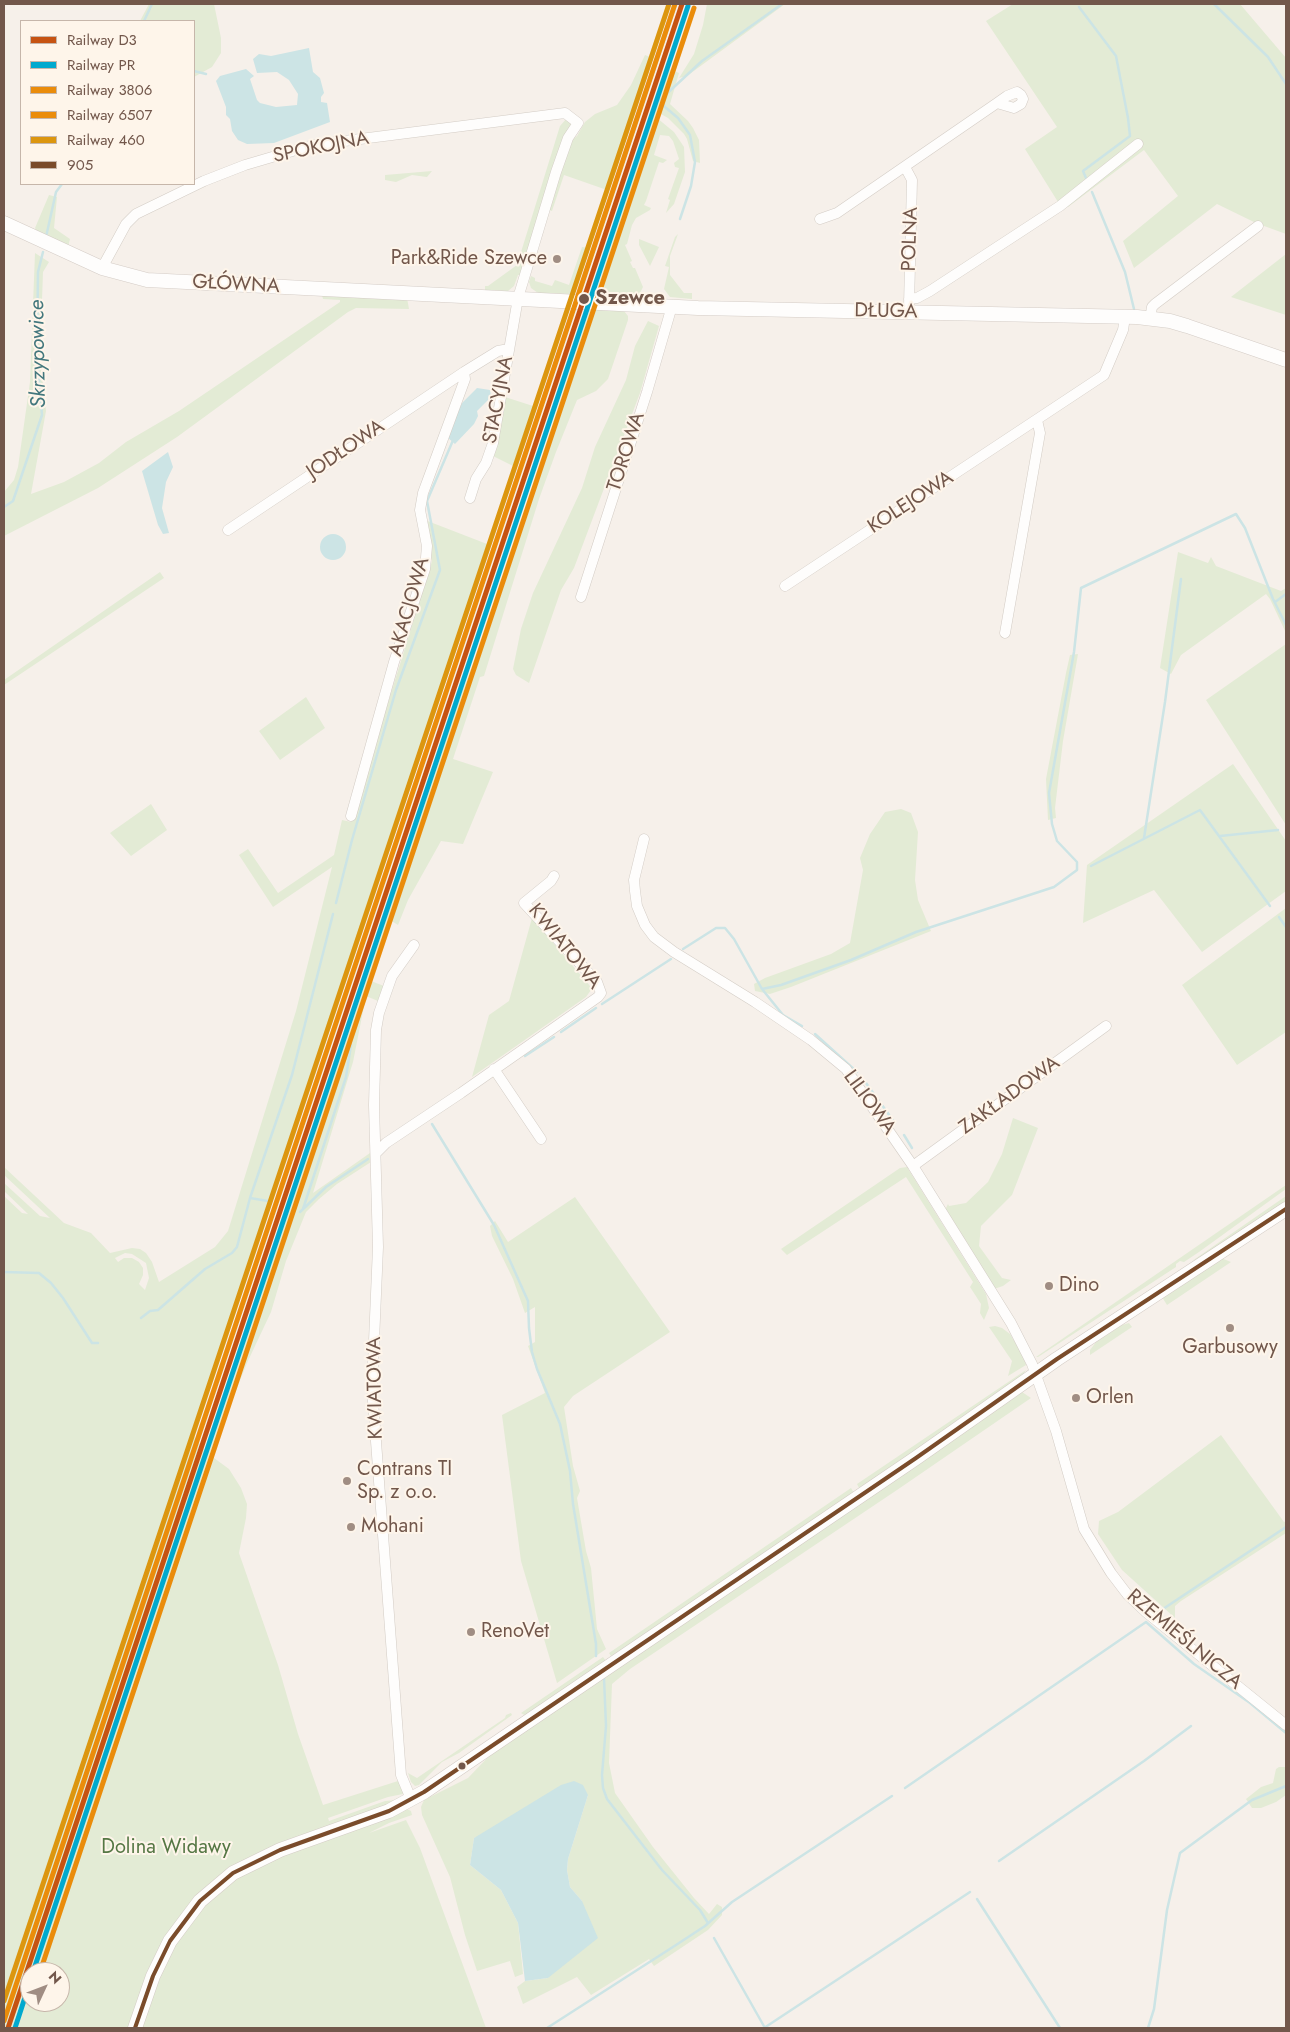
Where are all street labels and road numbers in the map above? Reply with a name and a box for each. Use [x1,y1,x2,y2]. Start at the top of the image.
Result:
street label: SPOKOJNA [271,127,371,169]
street label: POLNA [898,206,924,272]
street label: GŁÓWNA [192,271,280,299]
street label: DŁUGA [854,299,918,325]
street label: STACYJNA [479,354,519,446]
street label: TOROWA [603,410,651,494]
street label: JODŁOWA [302,415,390,485]
street label: KOLEJOWA [864,466,958,540]
street label: AKACJOWA [384,555,436,659]
street label: KWIATOWA [522,899,606,995]
street label: ZAKŁADOWA [955,1052,1065,1140]
street label: LILIOWA [838,1066,900,1140]
street label: KWIATOWA [363,1336,389,1440]
street label: RZEMIEŚLNICZA [1121,1585,1247,1695]

